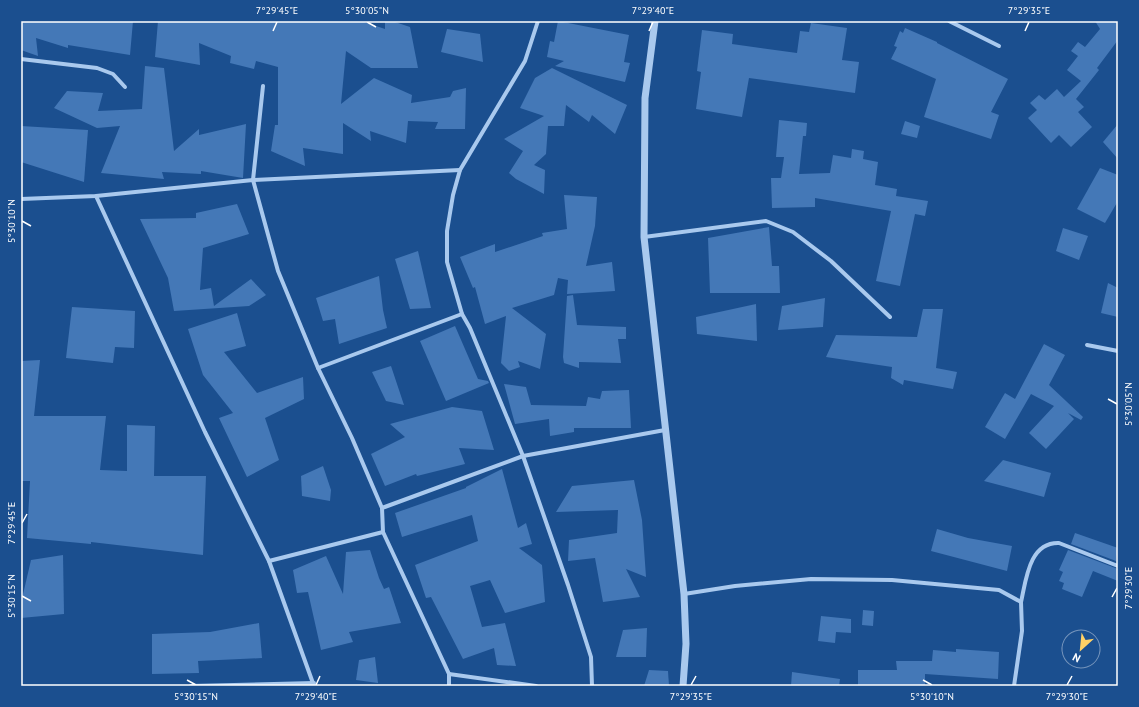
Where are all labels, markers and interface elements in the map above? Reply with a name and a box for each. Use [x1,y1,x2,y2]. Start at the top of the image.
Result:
text: 7°29'45"E [256,4,298,17]
text: 5°30'05"N [345,4,389,17]
text: 7°29'40"E [632,4,674,17]
text: 7°29'35"E [1008,4,1050,17]
text: 5°30'10"N [5,199,18,243]
text: 5°30'05"N [1122,382,1135,426]
text: 7°29'45"E [5,502,18,544]
text: 7°29'30"E [1122,567,1135,609]
text: 5°30'15"N [5,574,18,618]
north arrow [1061,629,1101,669]
text: N [1070,650,1083,666]
text: 5°30'15"N [174,690,218,703]
text: 7°29'40"E [295,690,337,703]
text: 7°29'35"E [670,690,712,703]
text: 5°30'10"N [910,690,954,703]
text: 7°29'30"E [1046,690,1088,703]

